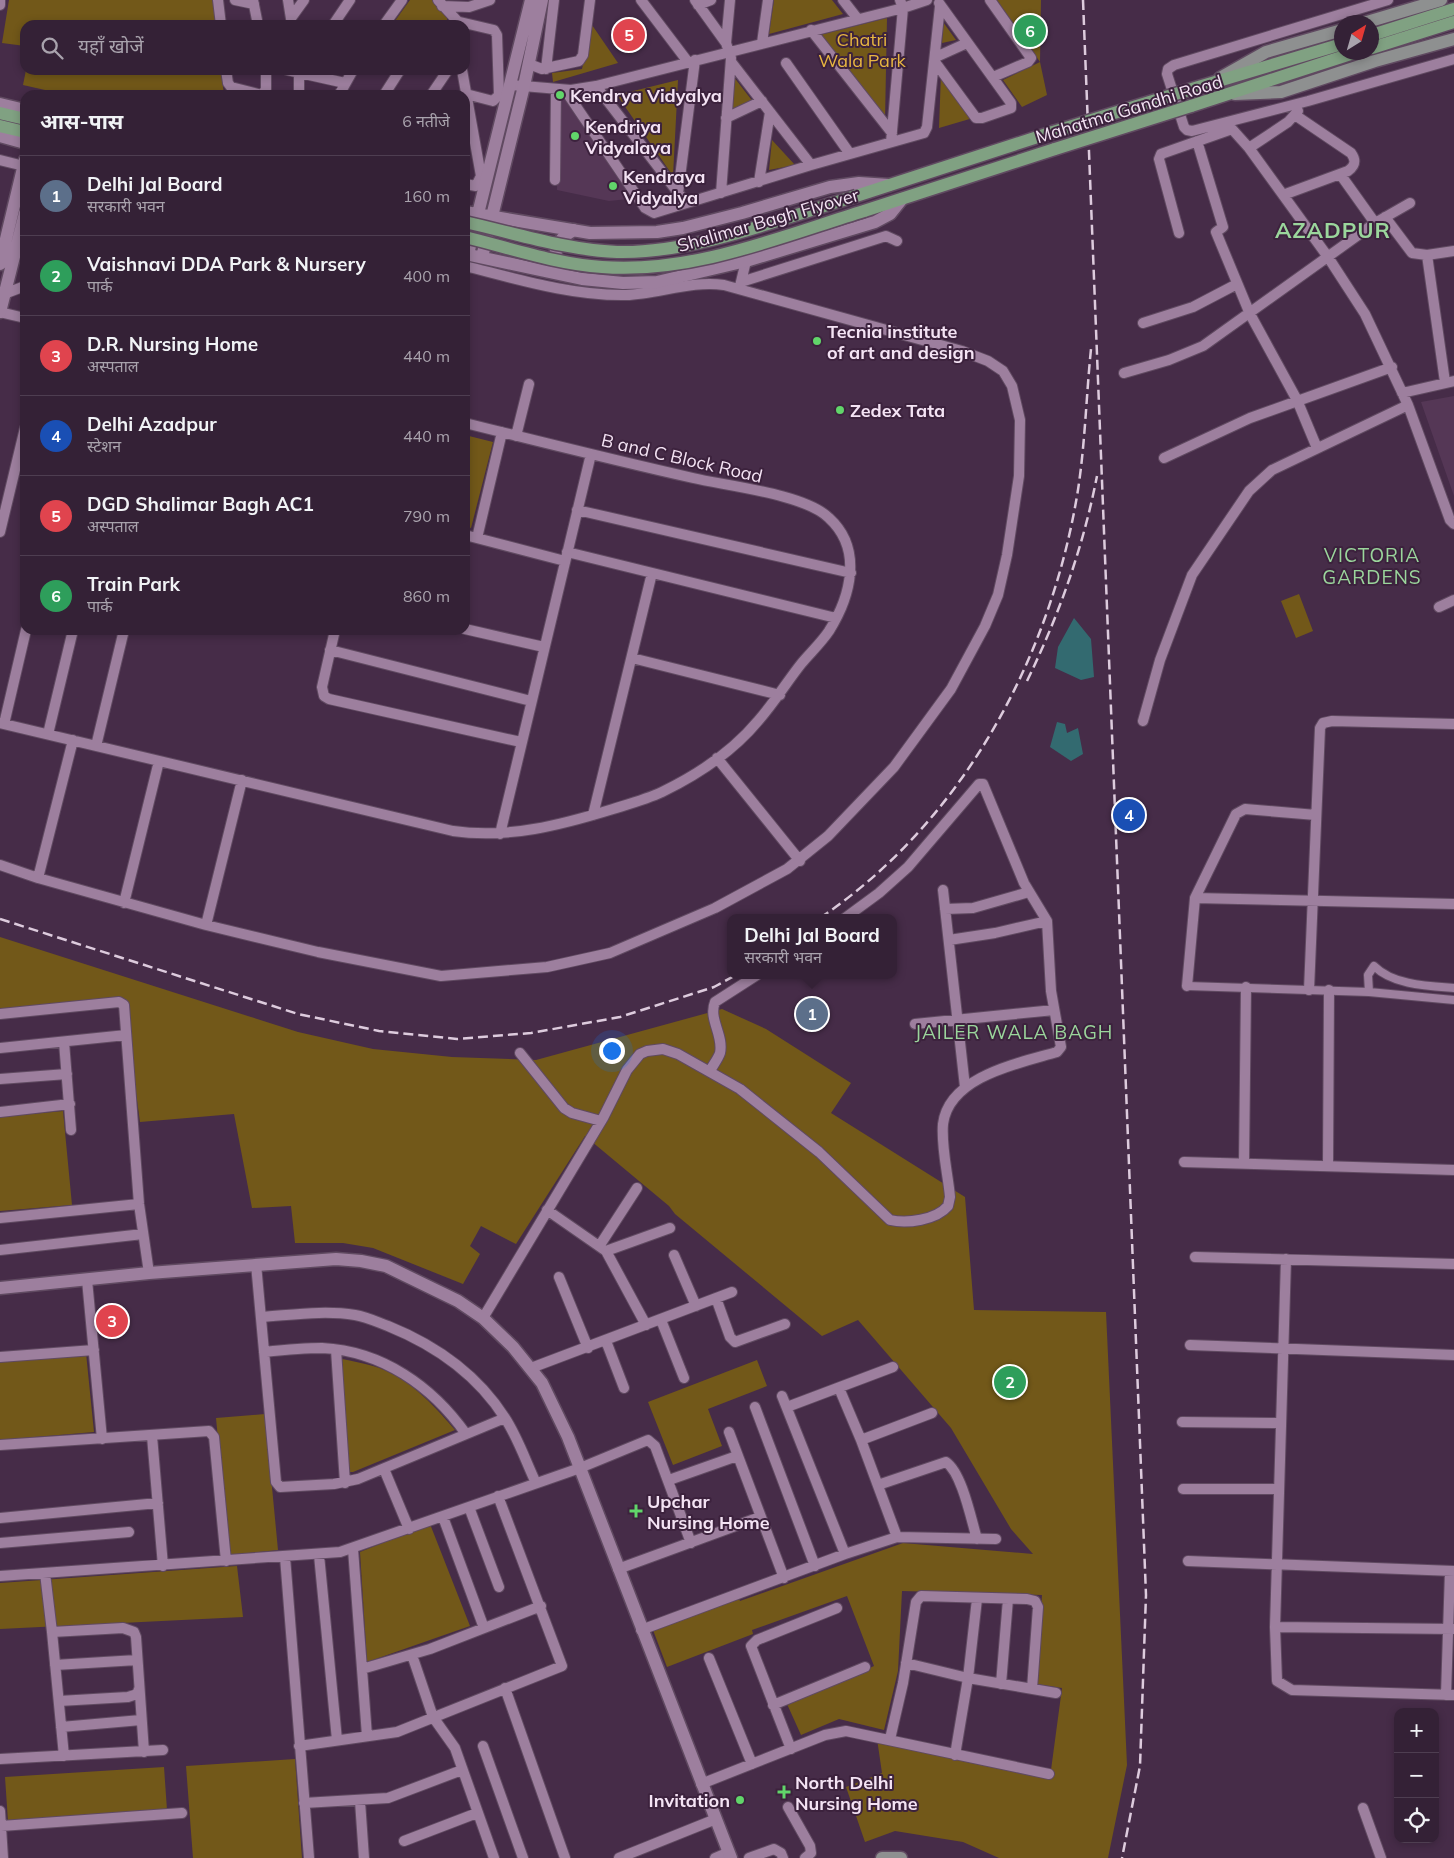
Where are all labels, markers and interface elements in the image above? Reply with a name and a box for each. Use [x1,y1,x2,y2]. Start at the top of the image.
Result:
pin: 6 [1014,12,1046,50]
north arrow [1334,15,1379,60]
pin: 5 [613,16,645,54]
search box [20,20,470,75]
park label: Chatri Wala Park [818,28,906,72]
icon: search [38,34,66,62]
text: यहाँ खोजें [78,34,144,58]
street label: Mahatma Gandhi Road [1033,70,1225,148]
place label: Kendrya Vidyalya [570,84,722,107]
marker: Kendrya Vidyalya [554,89,566,101]
text: आस-पास [40,108,123,134]
text: 6 नतीजे [402,111,450,131]
place label: Kendriya Vidyalaya [584,115,671,159]
marker: Kendriya Vidyalaya [569,130,581,142]
place label: Kendraya Vidyalya [622,165,705,209]
text: Delhi Jal Board [87,172,223,196]
marker: Kendraya Vidyalya [607,180,619,192]
street label: Shalimar Bagh Flyover [675,183,862,257]
text: 1 [51,186,61,206]
text: 160 m [403,186,450,206]
text: सरकारी भवन [87,196,165,216]
district label: AZADPUR [1275,216,1391,244]
text: Vaishnavi DDA Park & Nursery [87,252,366,276]
text: 2 [51,266,61,286]
text: 400 m [403,266,450,286]
text: पार्क [87,276,113,296]
place label: Tecnia institute of art and design [827,320,975,364]
text: D.R. Nursing Home [87,332,258,356]
marker: Tecnia institute of art and design [811,335,823,347]
text: 3 [51,346,61,366]
text: 440 m [403,346,450,366]
text: अस्पताल [87,356,139,376]
place label: Zedex Tata [850,399,945,422]
marker: Zedex Tata [834,404,846,416]
text: Delhi Azadpur [87,412,217,436]
text: 4 [51,426,61,446]
text: 440 m [403,426,450,446]
street label: B and C Block Road [599,428,765,488]
text: स्टेशन [87,436,121,456]
text: DGD Shalimar Bagh AC1 [87,492,314,516]
text: 5 [51,506,61,526]
text: 790 m [403,506,450,526]
text: अस्पताल [87,516,139,536]
district label: VICTORIA GARDENS [1322,543,1422,589]
text: Train Park [87,572,180,596]
text: 6 [51,586,61,606]
text: 860 m [403,586,450,606]
text: पार्क [87,596,113,616]
pin: 4 [1113,796,1145,834]
popup [727,914,897,979]
text: Delhi Jal Board [744,923,880,947]
text: सरकारी भवन [744,947,822,967]
pin: 1 [796,995,828,1033]
district label: JAILER WALA BAGH [915,1020,1113,1044]
your location [599,1038,625,1064]
pin: 3 [96,1302,128,1340]
pin: 2 [994,1363,1026,1401]
place label: Upchar Nursing Home [647,1490,770,1534]
marker: Upchar Nursing Home [629,1504,643,1518]
map controls [1394,1708,1439,1843]
button: + [1394,1708,1439,1753]
button: − [1394,1753,1439,1798]
place label: North Delhi Nursing Home [795,1771,918,1815]
marker: North Delhi Nursing Home [777,1785,791,1799]
place label: Invitation [649,1789,730,1812]
marker: Invitation [734,1794,746,1806]
button: locate [1394,1798,1439,1843]

